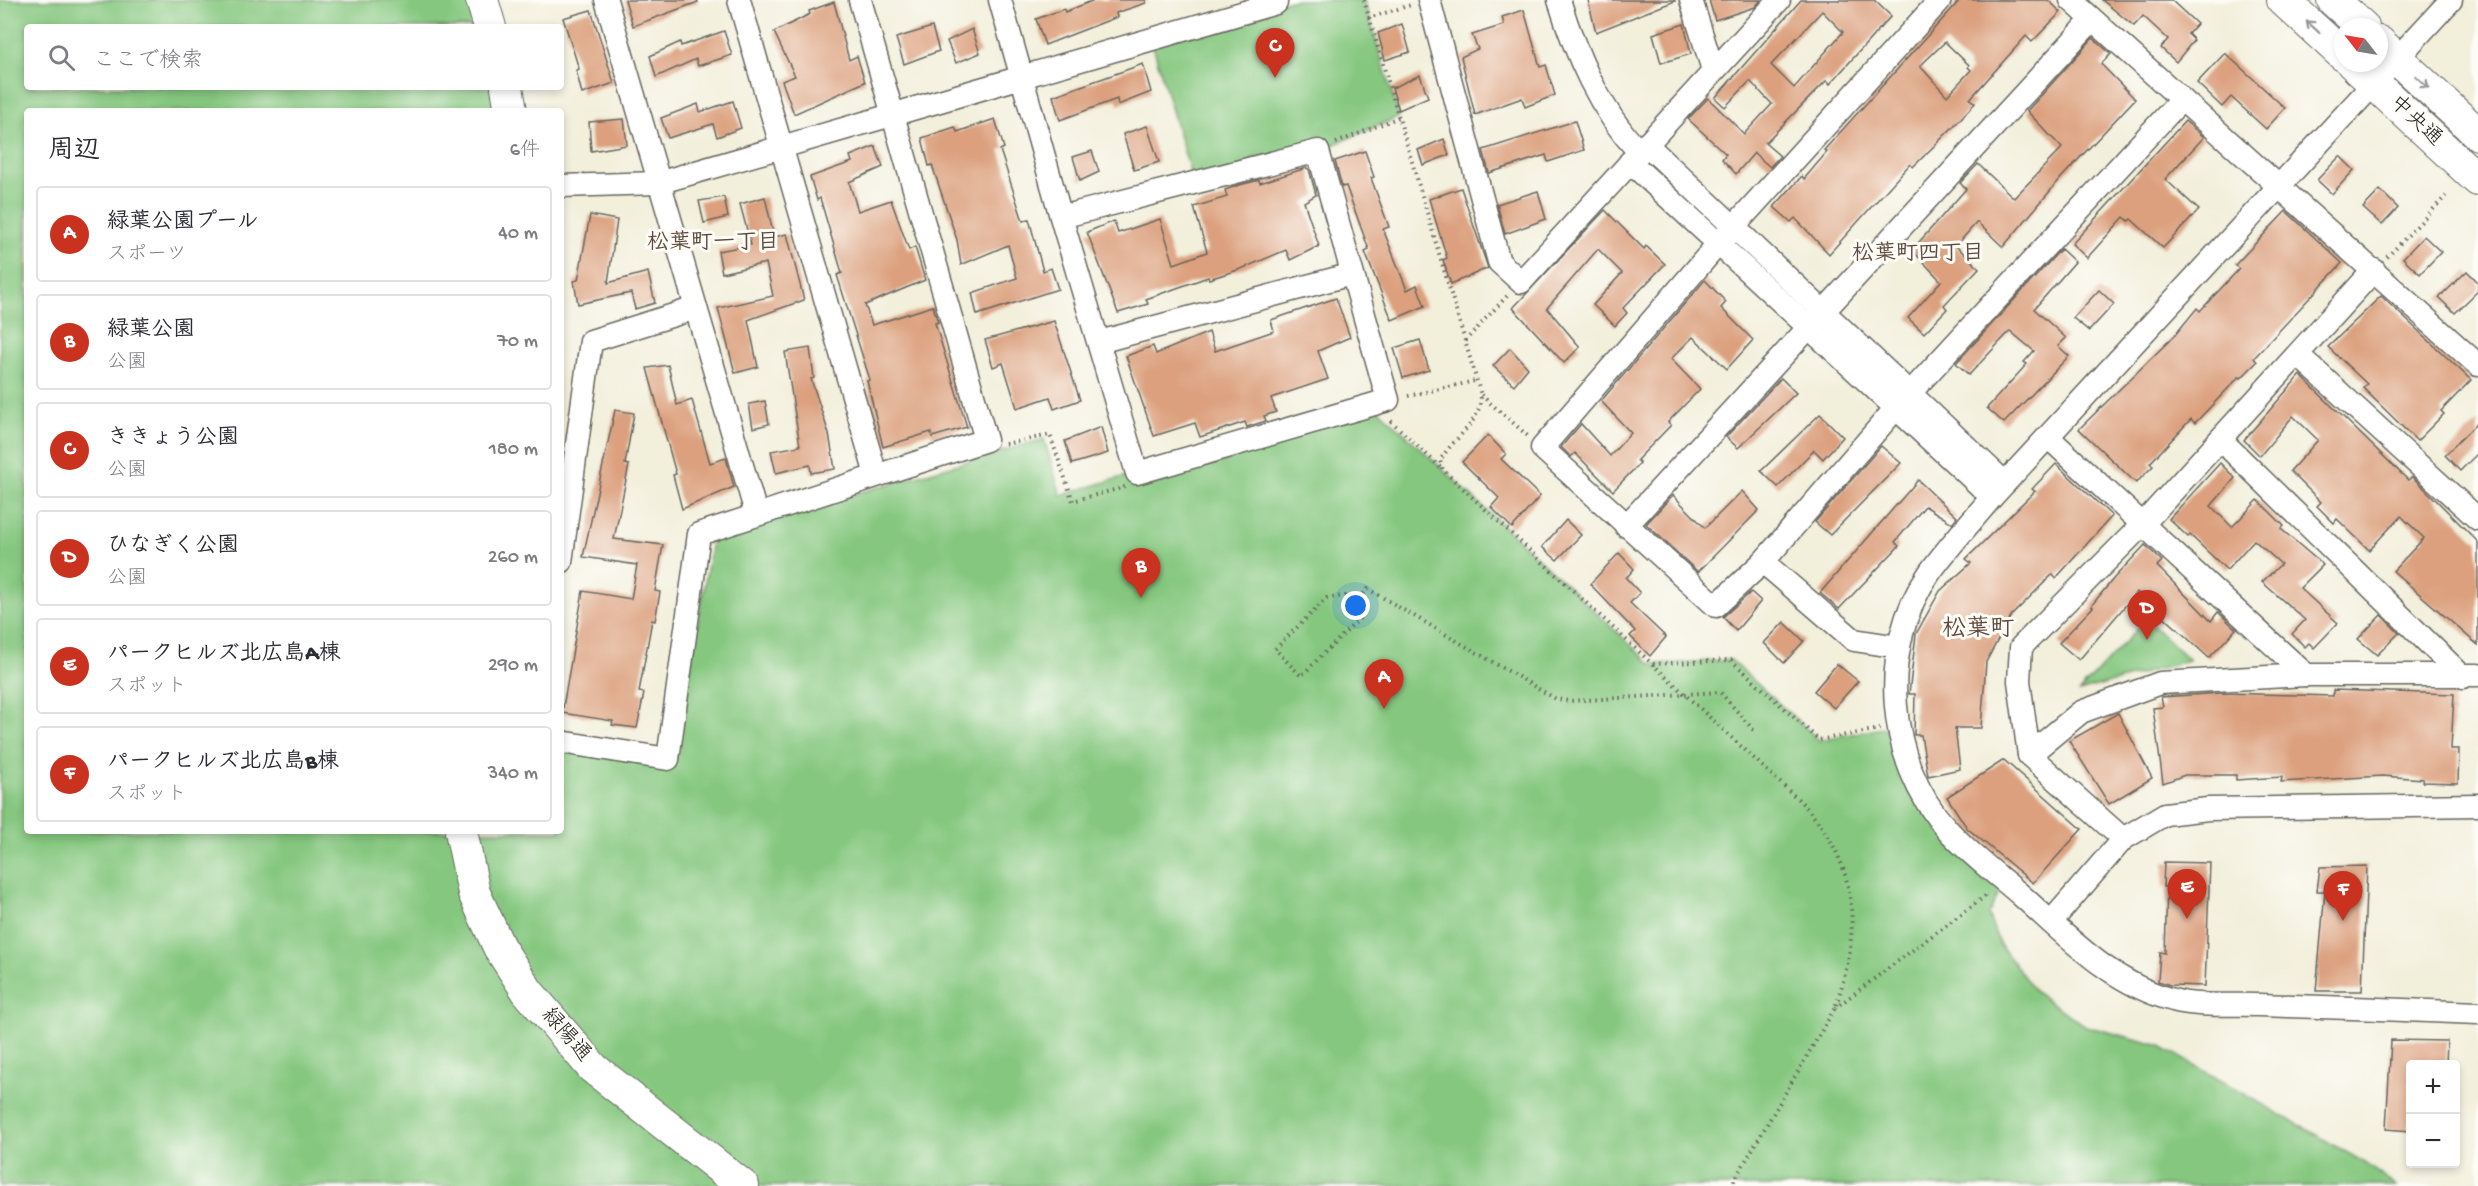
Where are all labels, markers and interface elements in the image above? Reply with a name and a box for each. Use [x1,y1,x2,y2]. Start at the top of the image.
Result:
north arrow [2334,18,2388,72]
one-way arrow [2306,20,2321,34]
search box [24,24,564,90]
pin: C [1256,28,1294,78]
icon: search [45,41,78,74]
text: ここで検索 [93,49,203,75]
one-way arrow [2414,74,2429,88]
street label: 中央通 [2383,90,2448,153]
text: 周辺 [48,137,100,168]
text: 6件 [510,140,540,163]
text: 緑葉公園プール [107,210,259,236]
text: A [64,223,75,246]
text: 40 m [498,223,538,246]
district label: 松葉町一丁目 [647,230,779,257]
district label: 松葉町四丁目 [1852,241,1984,268]
text: スポーツ [107,244,187,267]
text: 緑葉公園 [107,318,195,344]
text: B [64,331,75,354]
text: 70 m [497,331,538,354]
text: 公園 [107,352,147,375]
text: ききょう公園 [107,426,239,452]
text: C [64,439,75,462]
text: 180 m [489,439,538,462]
text: 公園 [107,460,147,483]
text: ひなぎく公園 [107,534,239,560]
text: D [63,547,76,570]
text: 260 m [488,547,538,570]
pin: B [1122,548,1160,598]
text: 公園 [107,568,147,591]
pin: D [2128,590,2166,640]
your location [1341,591,1370,620]
district label: 松葉町 [1942,615,2014,645]
text: パークヒルズ北広島A棟 [107,642,340,668]
text: E [63,655,76,678]
text: 290 m [488,655,538,678]
pin: A [1364,660,1404,709]
text: スポット [107,676,187,699]
text: パークヒルズ北広島B棟 [107,750,339,776]
text: F [64,763,75,786]
text: 340 m [488,763,538,786]
text: スポット [107,784,187,807]
pin: E [2168,870,2206,919]
pin: F [2324,872,2362,921]
street label: 緑陽通 [535,1003,596,1068]
map controls [2406,1060,2460,1168]
button: + [2406,1060,2460,1114]
button: − [2406,1114,2460,1168]

